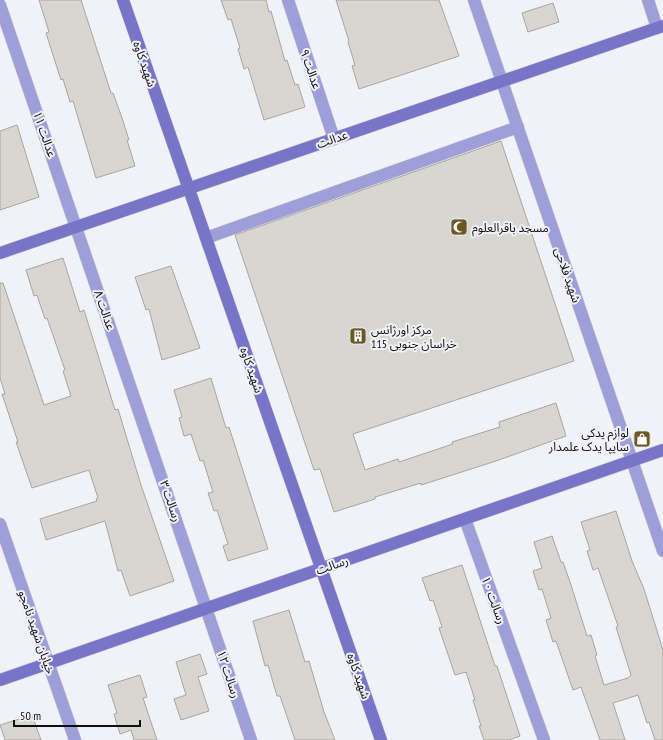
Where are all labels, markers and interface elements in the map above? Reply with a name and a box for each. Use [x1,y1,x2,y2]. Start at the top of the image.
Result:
street label: شهید کاوه [130,39,160,89]
street label: عدالت ۹ [297,47,325,91]
street label: عدالت ۱۱ [30,109,60,159]
street label: عدالت [315,127,349,151]
mosque icon: مسجد باقرالعلوم [449,217,469,237]
place label: مسجد باقرالعلوم [472,220,549,237]
street label: شهید فلاحی [552,245,584,305]
street label: عدالت ۸ [91,288,119,332]
place label: مرکز اورژانس 115 خراسان جنوبی [371,322,457,351]
building icon: مرکز اورژانس 115 خراسان جنوبی [348,326,368,346]
street label: شهید کاوه [237,345,267,395]
place label: لوازم یدکی سایپا یدک علمدار [548,425,629,455]
shop icon: لوازم یدکی سایپا یدک علمدار [632,429,652,449]
street label: رسالت ۳ [157,478,185,524]
street label: رسالت [314,553,350,577]
street label: رسالت ۱۰ [478,574,510,626]
street label: خیابان شهید نامجو [16,588,58,676]
street label: رسالت ۱۲ [214,648,244,700]
street label: شهید کاوه [344,651,374,701]
scale bar [14,702,140,728]
text: 50 m [20,708,41,723]

